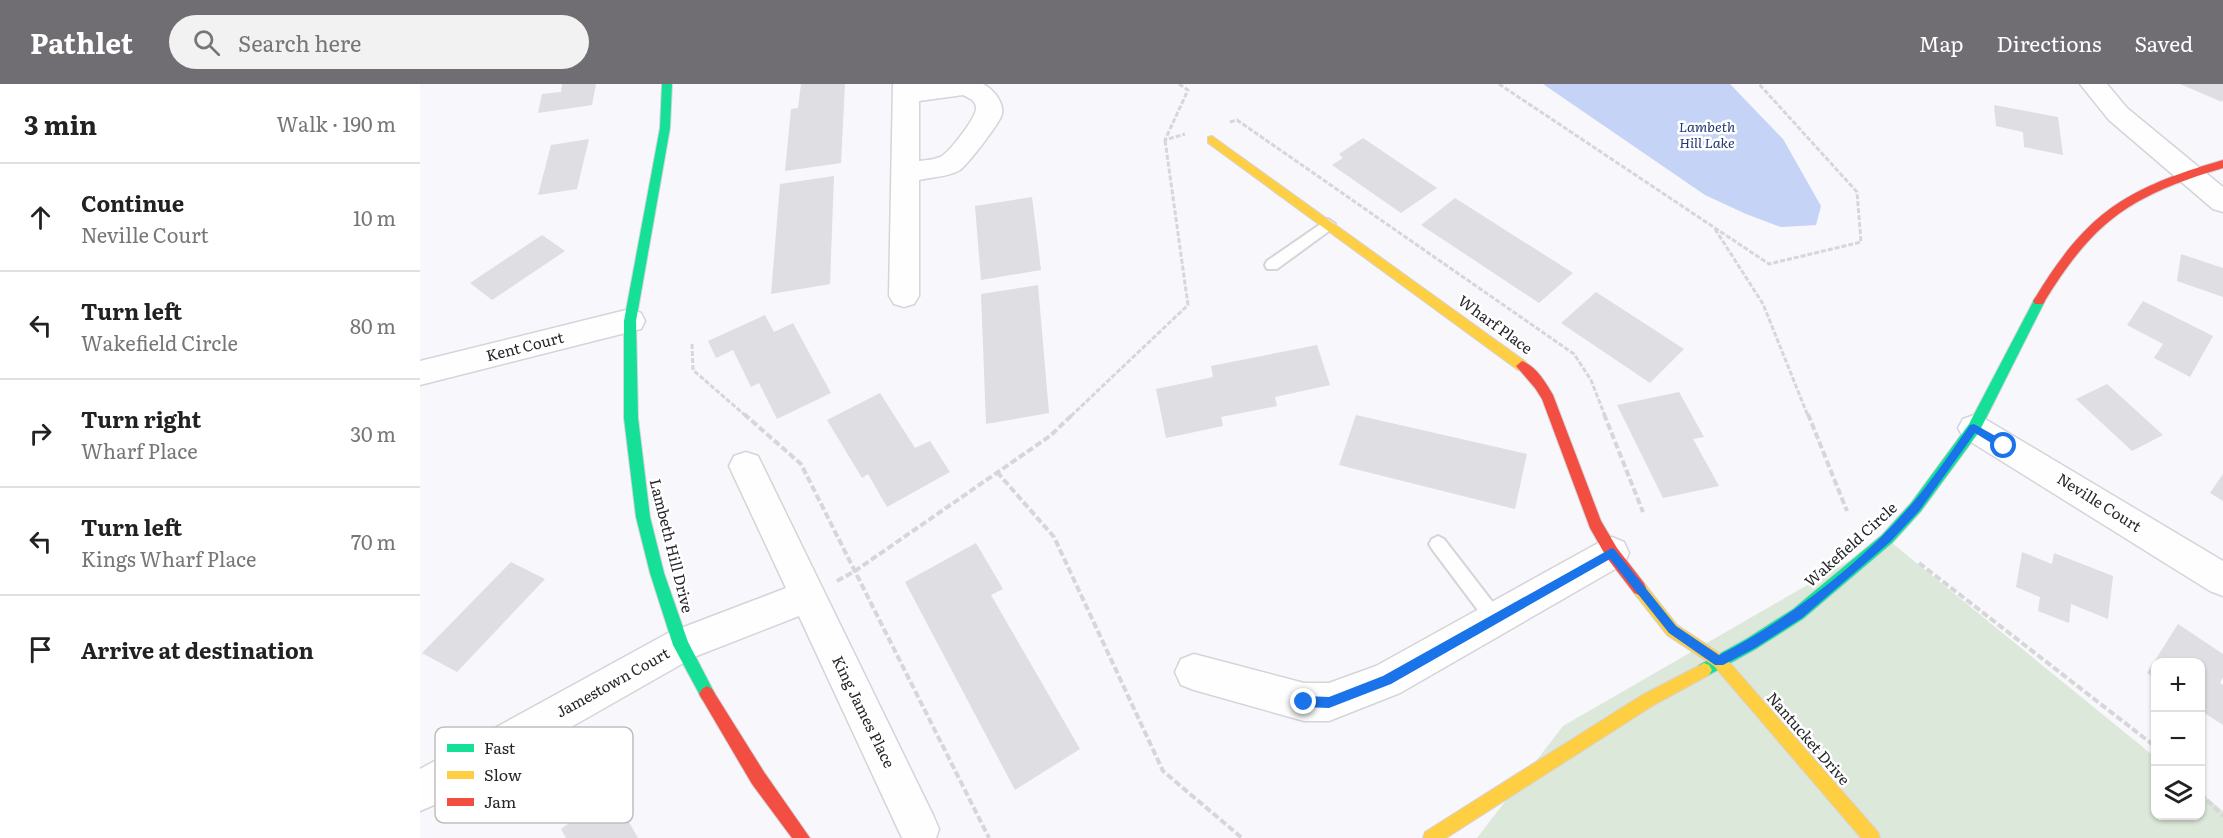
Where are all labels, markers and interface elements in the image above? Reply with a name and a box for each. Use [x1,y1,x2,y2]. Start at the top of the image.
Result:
search box [169,15,589,69]
text: Pathlet [30,21,133,63]
icon: search [190,26,223,59]
text: Search here [238,26,361,59]
text: Map [1919,27,1964,58]
text: Directions [1997,27,2102,58]
text: Saved [2135,27,2193,58]
text: 3 min [24,104,97,143]
text: Walk · 190 m [277,108,396,138]
water label: Lambeth Hill Lake [1679,116,1736,152]
text: Continue [81,186,184,219]
icon: ahead [24,201,57,234]
text: 10 m [353,202,396,232]
text: Neville Court [81,219,209,249]
street label: Wharf Place [1454,289,1538,359]
text: Turn left [81,294,182,327]
icon: left [24,309,57,342]
text: 80 m [350,310,396,340]
street label: Kent Court [483,325,566,366]
text: Wakefield Circle [81,327,238,357]
text: Turn right [81,402,201,435]
icon: right [24,417,57,450]
text: 30 m [350,418,396,448]
route start [1990,432,2016,458]
text: Wharf Place [81,435,198,465]
street label: Neville Court [2053,467,2146,537]
street label: Lambeth Hill Drive [645,476,700,615]
street label: Wakefield Circle [1799,496,1902,592]
text: Turn left [81,510,182,543]
icon: left [24,525,57,558]
text: 70 m [351,526,396,556]
text: Kings Wharf Place [81,543,256,573]
icon: arrive [24,633,57,666]
text: Arrive at destination [81,633,314,666]
street label: Jamestown Court [551,641,673,722]
street label: King James Place [827,651,902,772]
map controls [2151,658,2205,820]
button: + [2151,658,2205,712]
street label: Nantucket Drive [1762,686,1856,790]
route end [1290,688,1316,714]
button: − [2151,712,2205,766]
legend [435,727,633,823]
text: Fast [484,735,516,759]
text: Slow [484,762,522,786]
button: layers [2151,766,2205,820]
text: Jam [484,789,517,813]

